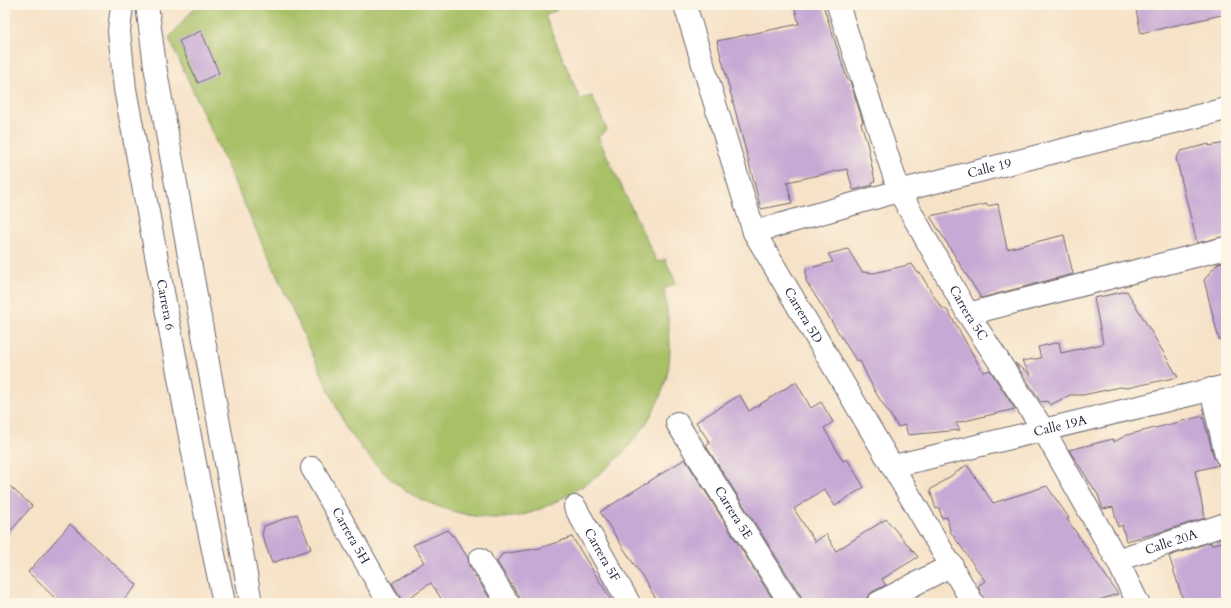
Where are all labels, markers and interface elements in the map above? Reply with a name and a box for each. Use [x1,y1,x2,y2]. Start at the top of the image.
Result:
street label: Calle 19 [966,154,1014,182]
street label: Carrera 6 [152,278,179,332]
street label: Carrera 5C [945,282,992,344]
street label: Carrera 5D [780,284,827,347]
street label: Calle 19A [1032,411,1089,441]
street label: Carrera 5E [710,483,757,543]
street label: Carrera 5H [327,504,374,567]
street label: Carrera 5F [580,525,624,585]
street label: Calle 20A [1143,525,1200,559]

